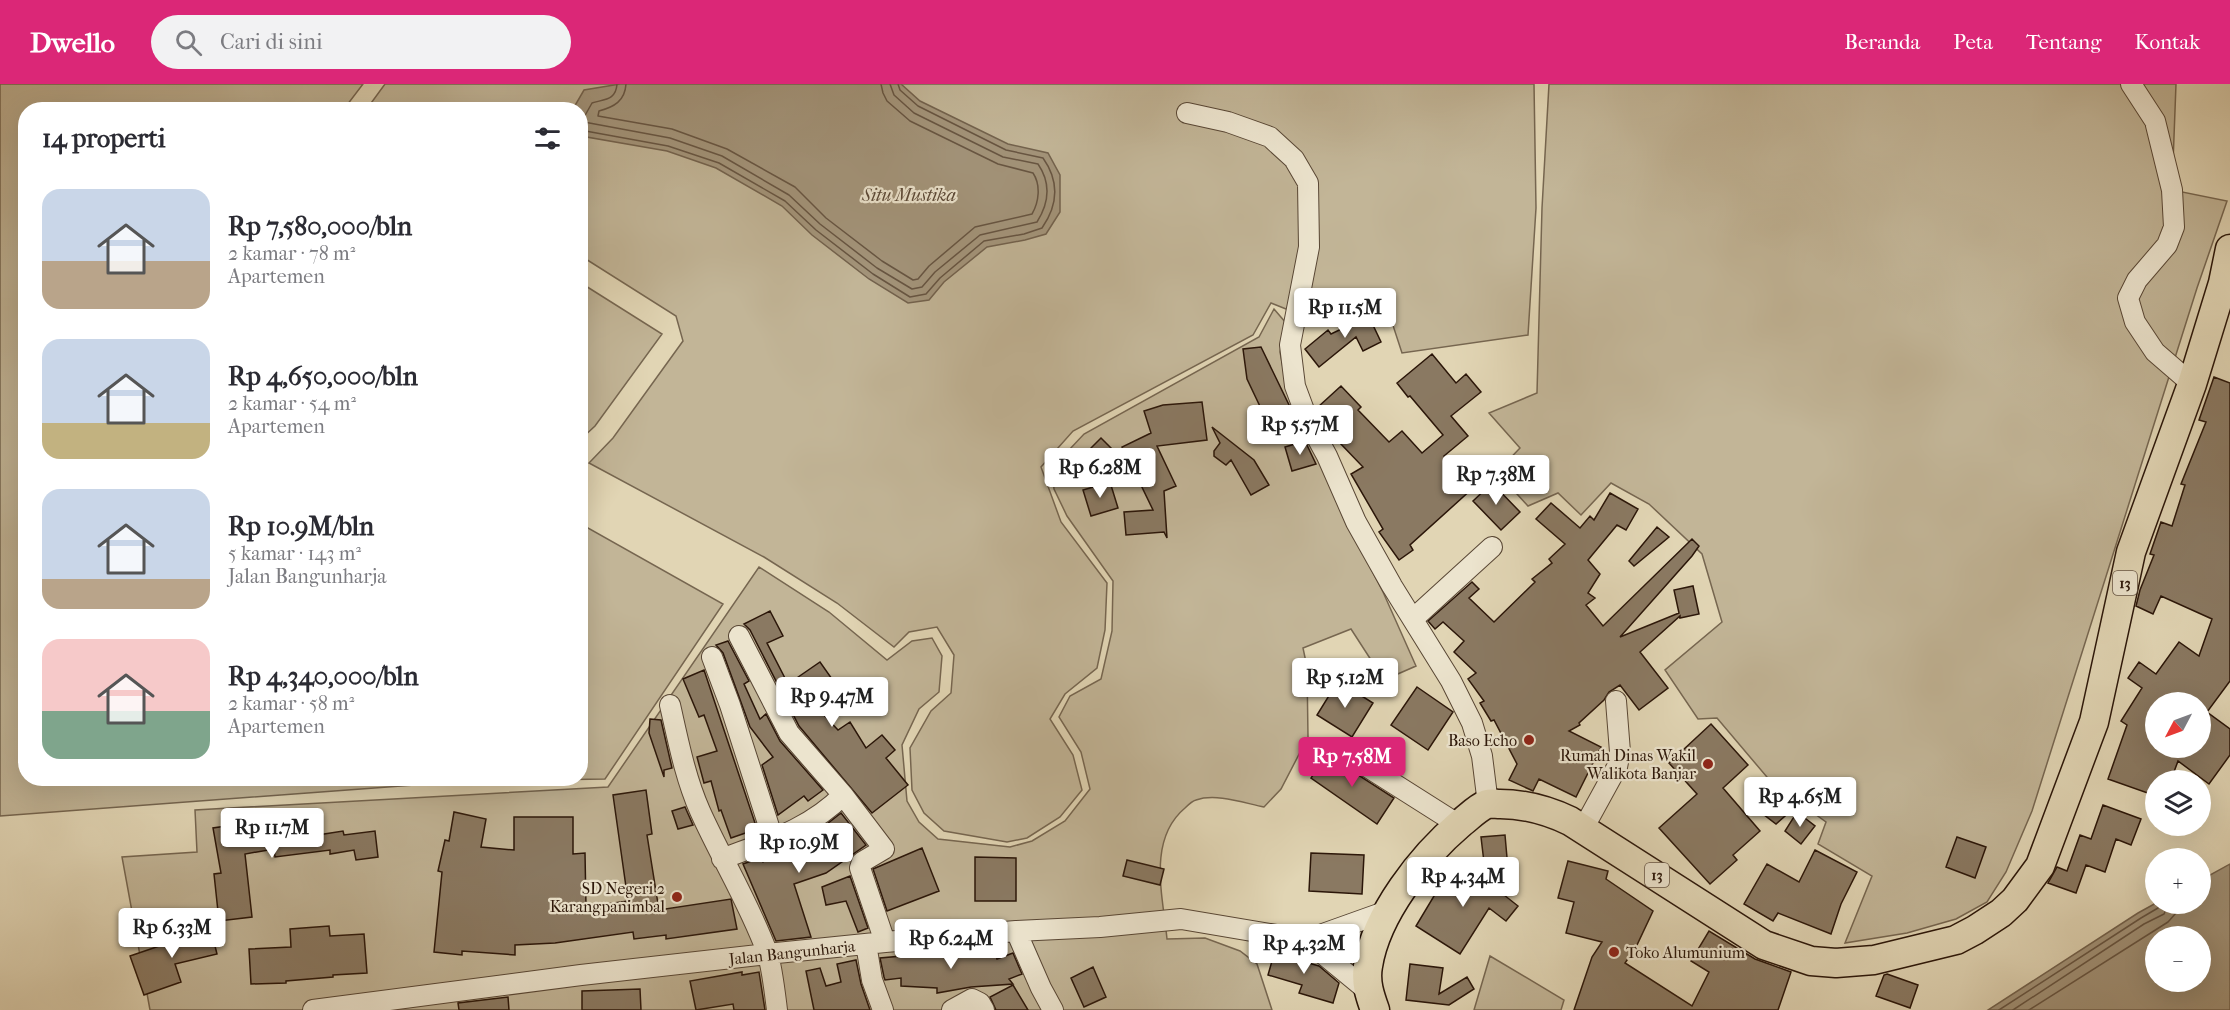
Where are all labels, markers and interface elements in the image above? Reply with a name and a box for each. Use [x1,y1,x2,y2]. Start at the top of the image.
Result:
search box [151,15,571,69]
text: Dwello [30,26,115,59]
icon: search [172,26,205,59]
text: Cari di sini [220,29,323,55]
text: Beranda [1844,30,1920,54]
text: Peta [1953,30,1993,54]
text: Tentang [2026,30,2102,54]
text: Kontak [2135,30,2200,54]
icon: filters [531,122,564,155]
text: 14 properti [42,123,165,154]
water label: Situ Mustika [861,185,956,206]
text: Rp 7,580,000/bln [228,211,412,242]
icon: home [90,213,162,285]
text: 2 kamar · 78 m² [228,242,355,265]
text: Apartemen [228,265,325,288]
pin: Rp 11.5M [1283,288,1407,339]
text: Rp 11.5M [1308,296,1382,319]
text: Rp 4,650,000/bln [228,361,418,392]
icon: home [90,363,162,435]
text: 2 kamar · 54 m² [228,392,356,415]
pin: Rp 5.57M [1238,405,1362,456]
text: Rp 5.57M [1261,413,1339,436]
text: Apartemen [228,415,325,438]
pin: Rp 6.28M [1038,448,1162,499]
pin: Rp 7.38M [1434,455,1558,506]
text: Rp 6.28M [1059,456,1141,479]
text: Rp 7.38M [1456,463,1536,486]
text: Rp 10.9M/bln [228,511,374,542]
icon: home [90,513,162,585]
text: 5 kamar · 143 m² [228,542,361,565]
text: Jalan Bangunharja [228,565,387,588]
road number: 13 [2113,571,2137,595]
pin: Rp 5.12M [1283,658,1407,709]
text: Rp 4,340,000/bln [228,661,419,692]
icon: home [90,663,162,735]
text: Rp 5.12M [1306,666,1384,689]
pin: Rp 9.47M [770,677,894,728]
text: Rp 9.47M [790,685,874,708]
text: 2 kamar · 58 m² [228,692,354,715]
north arrow [2145,692,2211,758]
map controls [2145,692,2211,992]
text: Apartemen [228,715,325,738]
place label: Baso Echo [1448,731,1517,750]
marker: Baso Echo [1522,733,1536,747]
pin: Rp 7.58M [1290,737,1414,788]
text: Rp 7.58M [1313,745,1391,768]
place label: Rumah Dinas Wakil Walikota Banjar [1560,746,1697,783]
marker: Rumah Dinas Wakil Walikota Banjar [1701,757,1715,771]
button: layers [2145,770,2211,836]
pin: Rp 4.65M [1738,777,1862,828]
text: Rp 4.65M [1758,785,1842,808]
pin: Rp 11.7M [210,808,334,859]
text: Rp 11.7M [235,816,309,839]
pin: Rp 10.9M [737,823,861,874]
text: Rp 10.9M [759,831,839,854]
button: + [2145,848,2211,914]
pin: Rp 4.34M [1401,857,1525,908]
road number: 13 [1645,863,1669,887]
text: Rp 4.34M [1421,865,1505,888]
place label: SD Negeri 2 Karangpanimbal [550,879,666,916]
marker: SD Negeri 2 Karangpanimbal [670,890,684,904]
pin: Rp 6.33M [110,908,234,959]
text: Rp 6.33M [132,916,212,939]
pin: Rp 6.24M [889,919,1013,970]
pin: Rp 4.32M [1242,924,1366,975]
button: − [2145,926,2211,992]
text: Rp 6.24M [909,927,993,950]
text: Rp 4.32M [1263,932,1345,955]
street label: Jalan Bangunharja [726,936,857,969]
place label: Toko Alumunium [1626,943,1746,962]
marker: Toko Alumunium [1607,945,1621,959]

